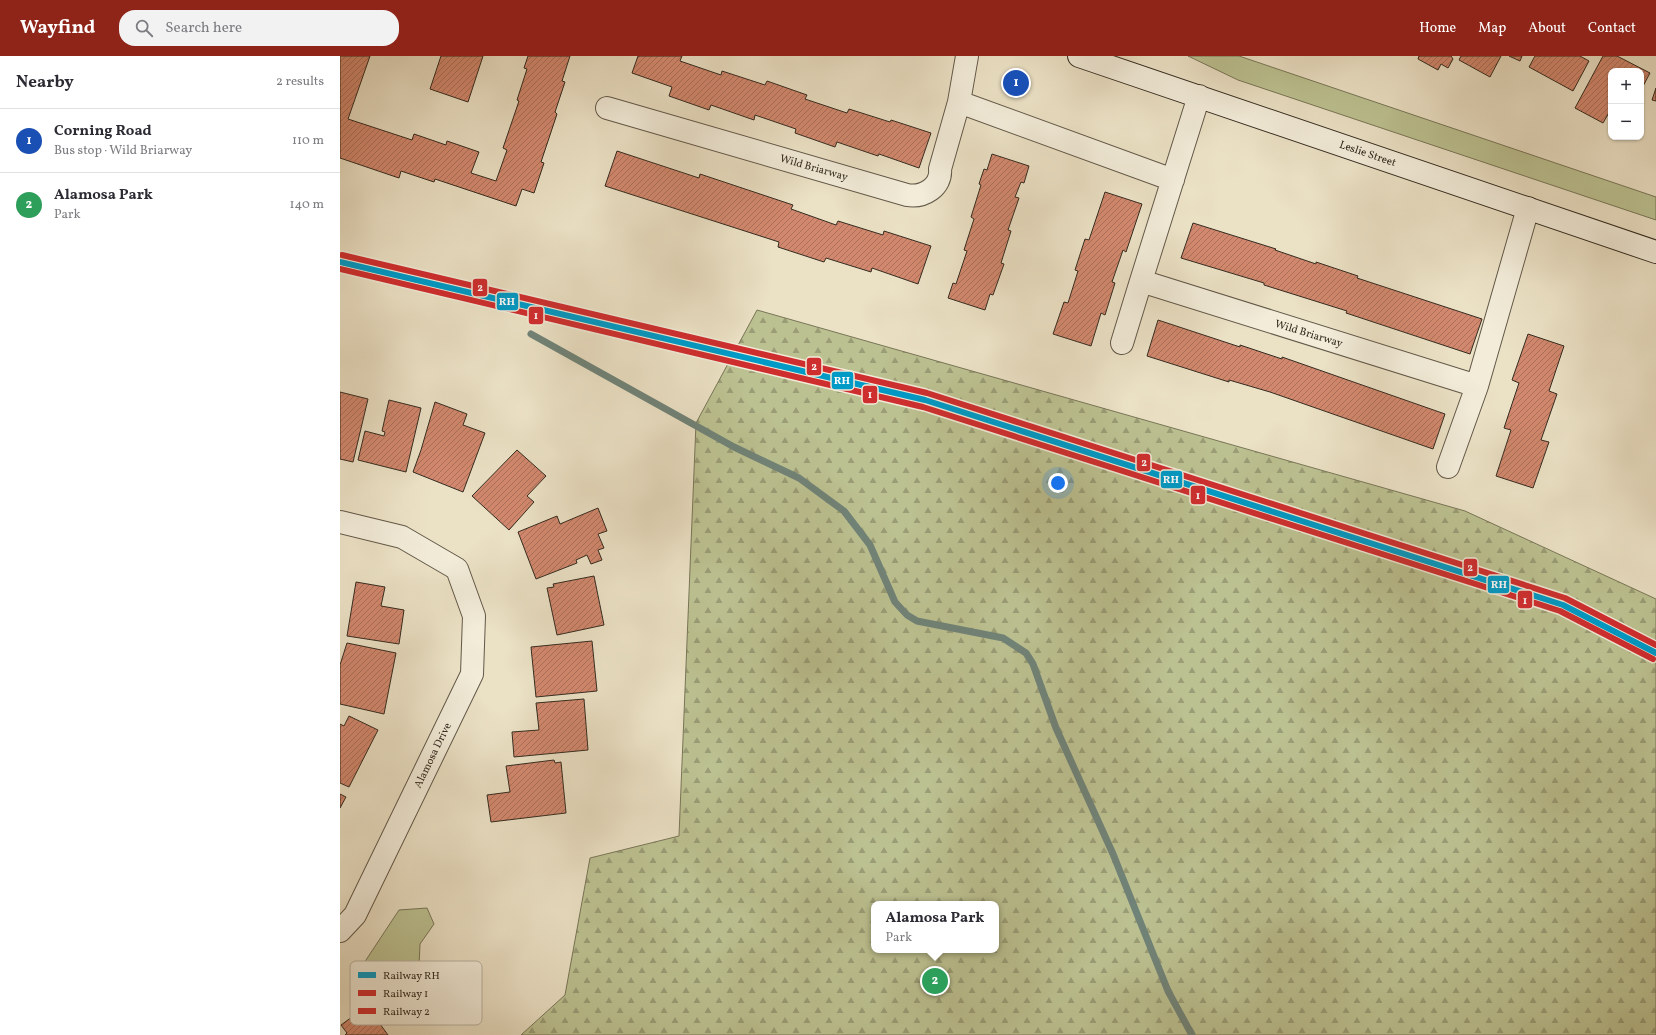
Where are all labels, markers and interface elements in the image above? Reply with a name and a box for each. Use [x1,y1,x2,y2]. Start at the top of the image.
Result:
search box [119,10,399,46]
text: Wayfind [20,15,95,41]
icon: search [133,17,155,39]
text: Search here [165,18,242,39]
text: Home [1419,19,1456,38]
text: Map [1478,19,1506,38]
text: About [1528,19,1566,38]
text: Contact [1588,19,1636,38]
pin: 1 [1003,68,1029,98]
map controls [1608,68,1644,140]
button: + [1608,68,1644,104]
text: Nearby [16,71,74,94]
text: 2 results [276,73,324,91]
button: − [1608,104,1644,140]
text: Corning Road [54,121,152,142]
text: 1 [26,132,32,150]
text: 110 m [292,132,324,150]
street label: Leslie Street [1337,138,1398,171]
text: Bus stop · Wild Briarway [54,142,192,160]
street label: Wild Briarway [778,152,849,185]
text: Alamosa Park [54,185,153,206]
text: 2 [26,196,32,214]
text: 140 m [290,196,324,214]
text: Park [54,206,81,224]
line badge: 2 [472,278,488,297]
text: 2 [477,281,483,296]
line badge: RH [496,292,519,311]
text: RH [499,295,516,310]
line badge: 1 [528,306,544,325]
text: 1 [534,309,538,324]
street label: Wild Briarway [1273,317,1344,352]
line badge: 2 [806,357,822,376]
text: 2 [811,360,817,375]
line badge: RH [831,371,854,390]
text: RH [834,374,851,389]
line badge: 1 [862,385,878,404]
text: 1 [868,388,872,403]
line badge: 2 [1136,453,1151,472]
text: 2 [1141,456,1147,471]
line badge: RH [1160,470,1183,489]
your location [1048,473,1068,493]
text: RH [1163,473,1180,488]
line badge: 1 [1190,485,1206,505]
text: 1 [1196,489,1200,504]
line badge: 2 [1463,558,1478,577]
text: 2 [1467,561,1473,576]
line badge: RH [1487,575,1510,594]
text: RH [1491,578,1508,593]
line badge: 1 [1517,590,1533,609]
text: 1 [1523,594,1527,609]
street label: Alamosa Drive [411,720,456,791]
popup [871,901,999,953]
text: Alamosa Park [886,908,984,929]
text: Park [886,929,912,947]
legend [350,961,482,1025]
pin: 2 [922,966,948,996]
text: Railway RH [383,969,440,984]
text: Railway 1 [383,987,428,1002]
text: Railway 2 [383,1005,430,1020]

